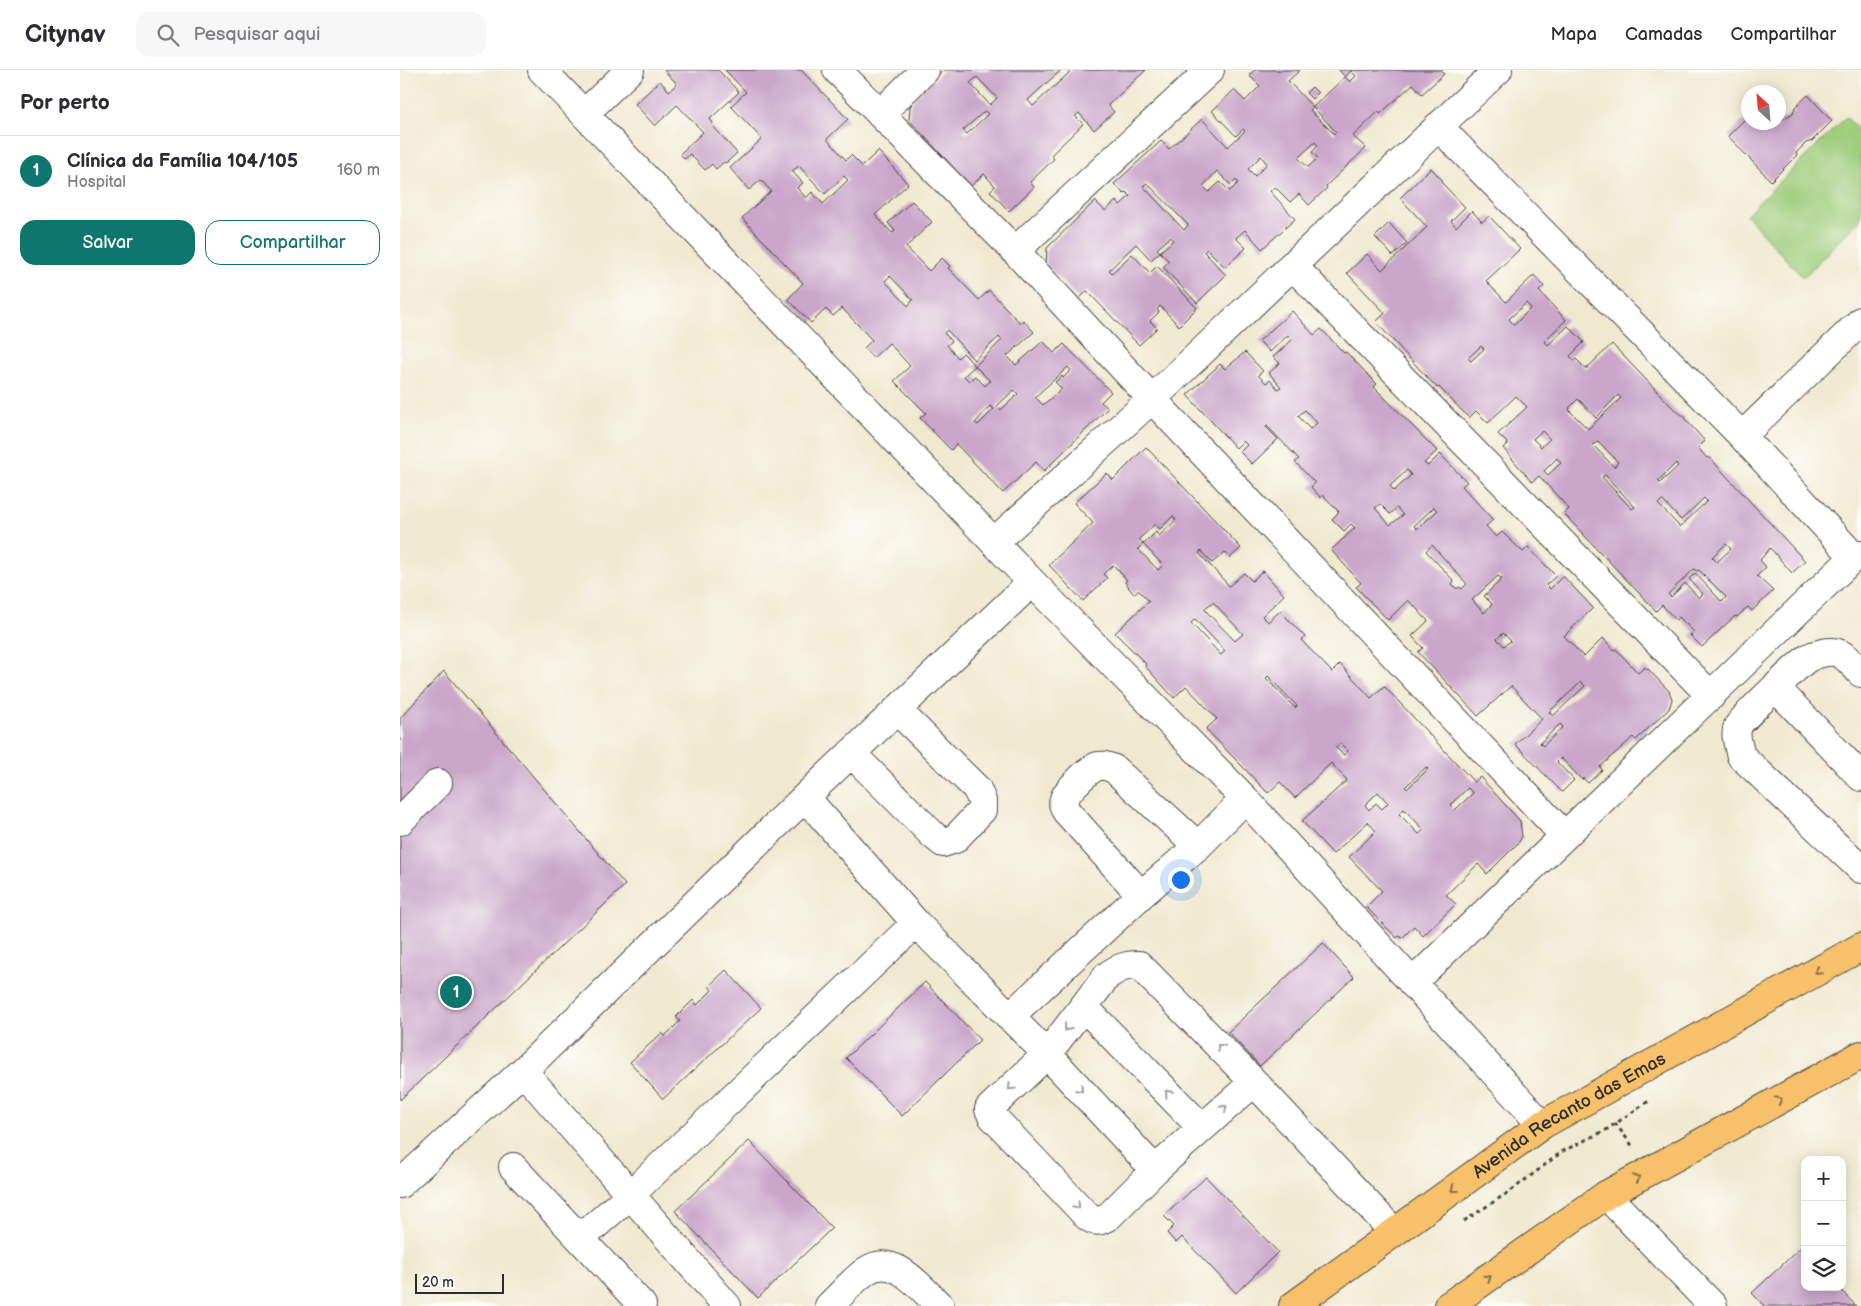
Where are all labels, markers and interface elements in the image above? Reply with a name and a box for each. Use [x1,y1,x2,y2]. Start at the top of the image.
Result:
search box [136,12,486,57]
text: Citynav [25,20,106,49]
icon: search [154,21,182,49]
text: Pesquisar aqui [194,23,321,46]
text: Mapa [1551,24,1597,45]
text: Camadas [1625,24,1702,45]
text: Compartilhar [1730,24,1836,45]
north arrow [1741,85,1786,130]
text: Por perto [20,90,110,115]
text: Clínica da Família 104/105 [67,150,298,173]
text: 1 [33,161,39,180]
text: 160 m [337,161,380,180]
text: Hospital [67,173,126,192]
button: Salvar [20,220,195,265]
button: Compartilhar [205,220,380,265]
your location [1168,867,1194,893]
one-way arrow [1815,965,1824,975]
pin: 1 [440,973,472,1011]
one-way arrow [1064,1022,1073,1032]
one-way arrow [1217,1043,1226,1052]
street label: Avenida Recanto das Emas [1468,1048,1669,1183]
one-way arrow [1008,1081,1017,1090]
one-way arrow [1074,1084,1083,1093]
one-way arrow [1165,1090,1174,1099]
one-way arrow [1774,1096,1783,1106]
one-way arrow [1219,1105,1228,1114]
map controls [1801,1156,1846,1291]
button: + [1801,1156,1846,1201]
one-way arrow [1632,1174,1641,1184]
one-way arrow [1450,1183,1460,1192]
one-way arrow [1071,1200,1080,1209]
button: − [1801,1201,1846,1246]
button: layers [1801,1246,1846,1291]
scale bar [415,1271,504,1294]
text: 20 m [422,1274,454,1291]
one-way arrow [1482,1275,1491,1284]

